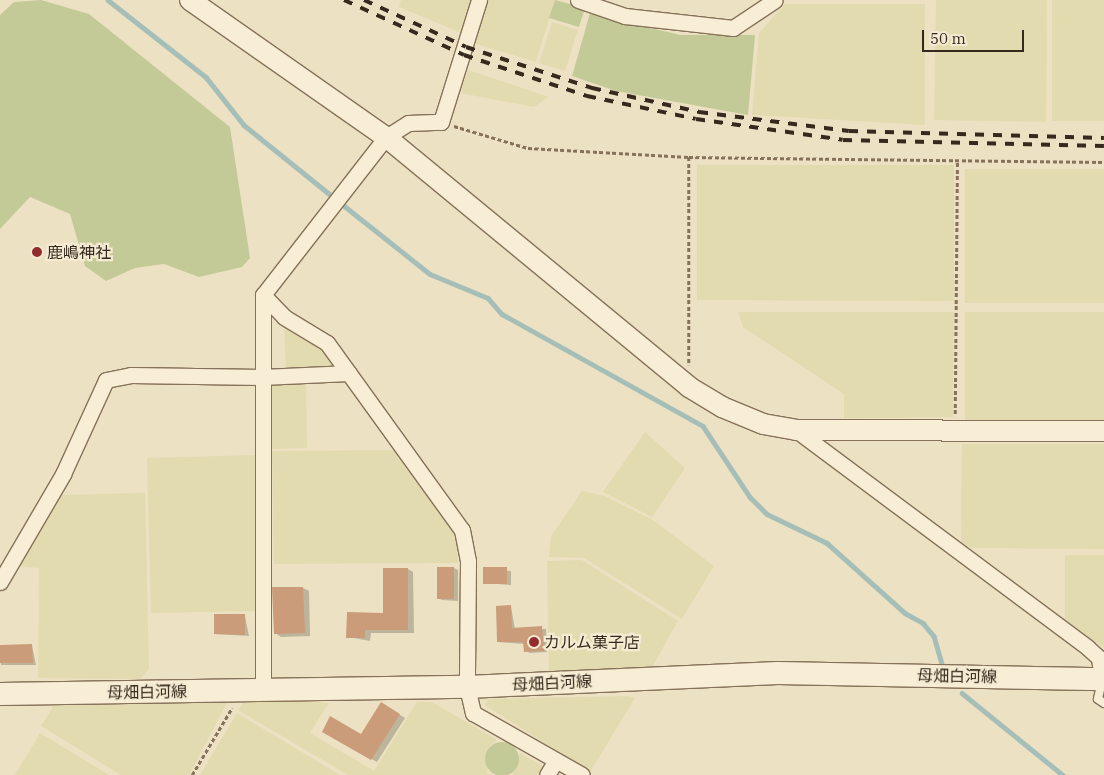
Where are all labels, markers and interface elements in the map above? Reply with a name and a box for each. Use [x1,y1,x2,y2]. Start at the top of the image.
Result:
scale bar [924,20,1026,52]
text: 50 m [930,29,966,48]
place label: 鹿嶋神社 [47,242,111,262]
marker: 鹿嶋神社 [31,246,43,258]
place label: カルム菓子店 [544,632,640,652]
marker: カルム菓子店 [528,636,540,648]
street label: 母畑白河線 [917,666,997,686]
street label: 母畑白河線 [512,671,592,695]
street label: 母畑白河線 [107,682,187,702]

